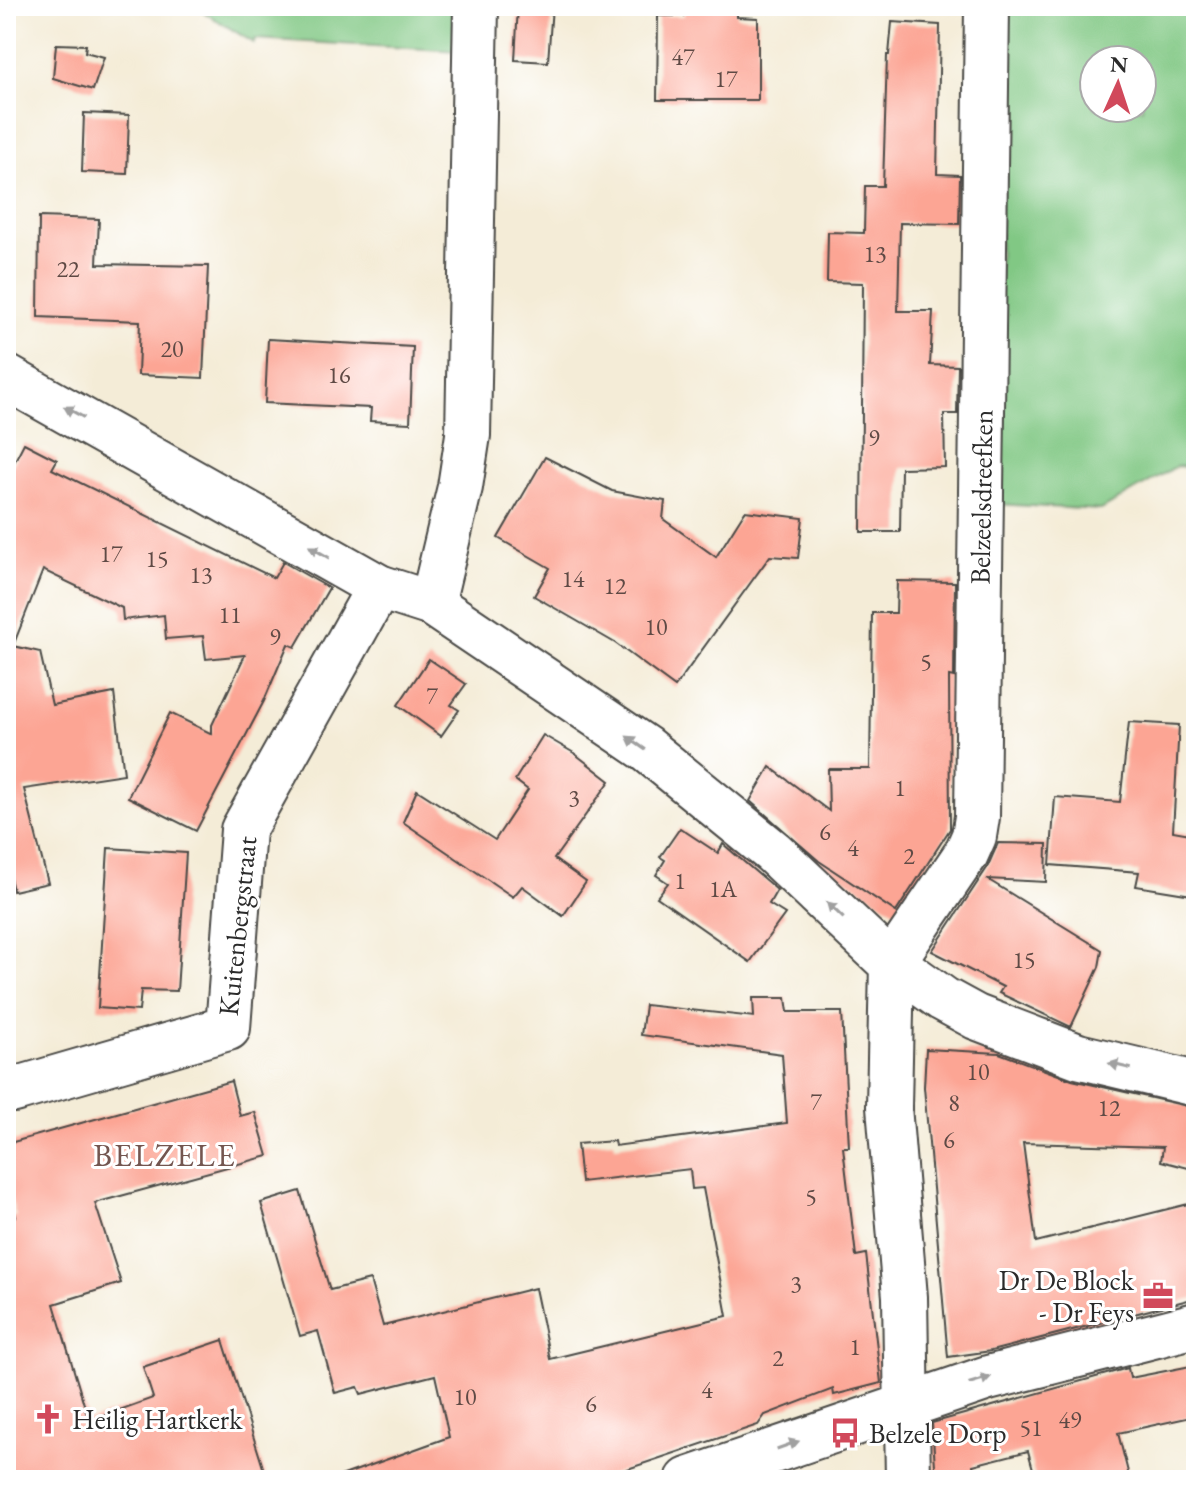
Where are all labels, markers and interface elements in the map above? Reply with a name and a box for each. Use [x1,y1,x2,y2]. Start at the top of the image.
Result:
house number: 47 [671,41,695,72]
north arrow [1078,44,1158,124]
text: N [1109,50,1129,79]
house number: 17 [714,63,738,94]
house number: 13 [863,238,887,269]
house number: 22 [56,253,80,284]
house number: 20 [160,333,184,364]
house number: 16 [327,359,351,390]
one-way arrow [62,405,85,419]
street label: Belzeelsdreefken [961,409,1001,585]
house number: 9 [868,422,880,453]
house number: 17 [99,538,123,569]
house number: 15 [145,543,169,574]
one-way arrow [308,545,330,559]
house number: 13 [189,559,213,590]
house number: 14 [561,563,585,594]
house number: 12 [603,570,627,601]
house number: 11 [218,599,242,630]
house number: 10 [644,611,668,642]
house number: 9 [269,621,281,652]
house number: 5 [920,646,932,677]
house number: 7 [426,680,438,711]
one-way arrow [626,736,647,751]
house number: 1 [894,772,906,803]
house number: 3 [568,782,580,813]
house number: 6 [819,816,831,847]
house number: 4 [847,832,859,863]
street label: Kuitenbergstraat [210,834,264,1018]
house number: 2 [903,840,915,871]
house number: 1 [674,865,686,896]
house number: 1A [709,873,737,904]
one-way arrow [826,901,845,919]
house number: 15 [1012,944,1036,975]
house number: 10 [966,1056,990,1087]
one-way arrow [1107,1059,1132,1072]
house number: 7 [810,1086,822,1117]
house number: 8 [948,1087,960,1118]
house number: 12 [1097,1092,1121,1123]
house number: 6 [943,1124,955,1155]
district label: BELZELE [93,1134,237,1176]
house number: 5 [805,1181,817,1212]
place label: Dr De Block - Dr Feys [999,1262,1135,1330]
house number: 3 [790,1268,802,1299]
office icon: Dr De Block - Dr Feys [1141,1279,1175,1313]
house number: 1 [849,1331,861,1362]
house number: 2 [772,1342,784,1373]
one-way arrow [968,1373,992,1386]
house number: 4 [701,1374,713,1405]
house number: 10 [453,1381,477,1412]
house number: 6 [585,1388,597,1419]
place label: Heilig Hartkerk [72,1401,243,1437]
church icon: Heilig Hartkerk [31,1402,65,1436]
house number: 49 [1058,1404,1082,1435]
house number: 51 [1019,1412,1043,1443]
place label: Belzele Dorp [869,1415,1007,1451]
bus stop icon: Belzele Dorp [828,1416,862,1450]
one-way arrow [776,1438,800,1450]

